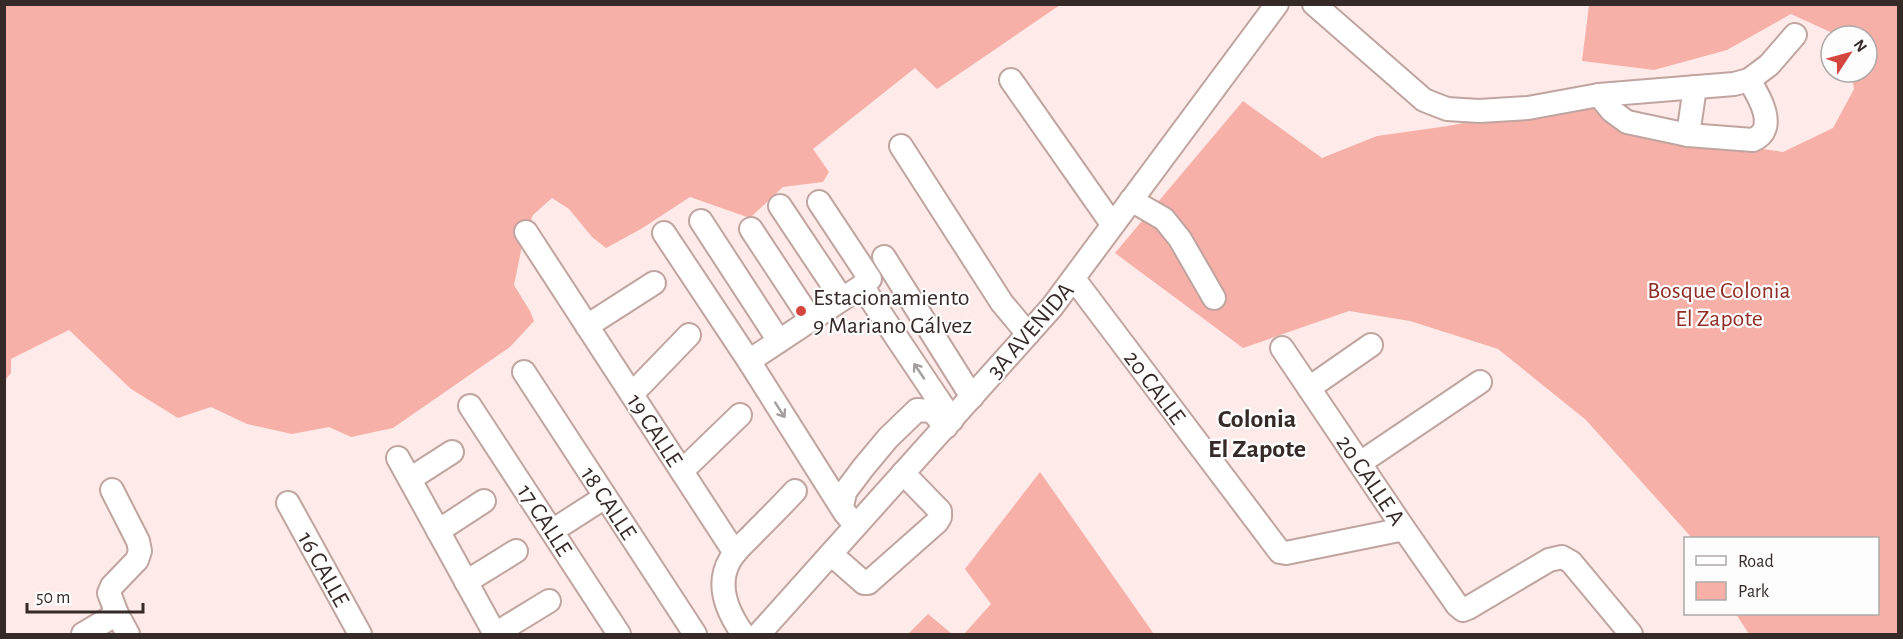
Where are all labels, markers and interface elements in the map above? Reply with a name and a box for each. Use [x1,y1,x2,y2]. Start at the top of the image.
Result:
north arrow [1819,24,1879,84]
text: N [1851,37,1870,55]
street label: 3A AVENIDA [983,278,1079,383]
park label: Bosque Colonia El Zapote [1647,279,1791,331]
place label: Estacionamiento 9 Mariano Gálvez [813,286,972,338]
marker: Estacionamiento 9 Mariano Gálvez [794,304,808,318]
street label: 20 CALLE [1119,346,1190,429]
one-way arrow [912,363,925,380]
street label: 19 CALLE [622,390,687,472]
one-way arrow [774,402,786,418]
district label: Colonia El Zapote [1208,406,1306,462]
street label: 20 CALLE A [1331,431,1409,530]
street label: 18 CALLE [576,463,641,545]
street label: 17 CALLE [512,480,576,561]
street label: 16 CALLE [293,528,354,611]
legend [1684,537,1879,615]
text: Road [1738,553,1774,571]
scale bar [27,576,142,614]
text: Park [1738,583,1770,601]
text: 50 m [36,589,70,607]

